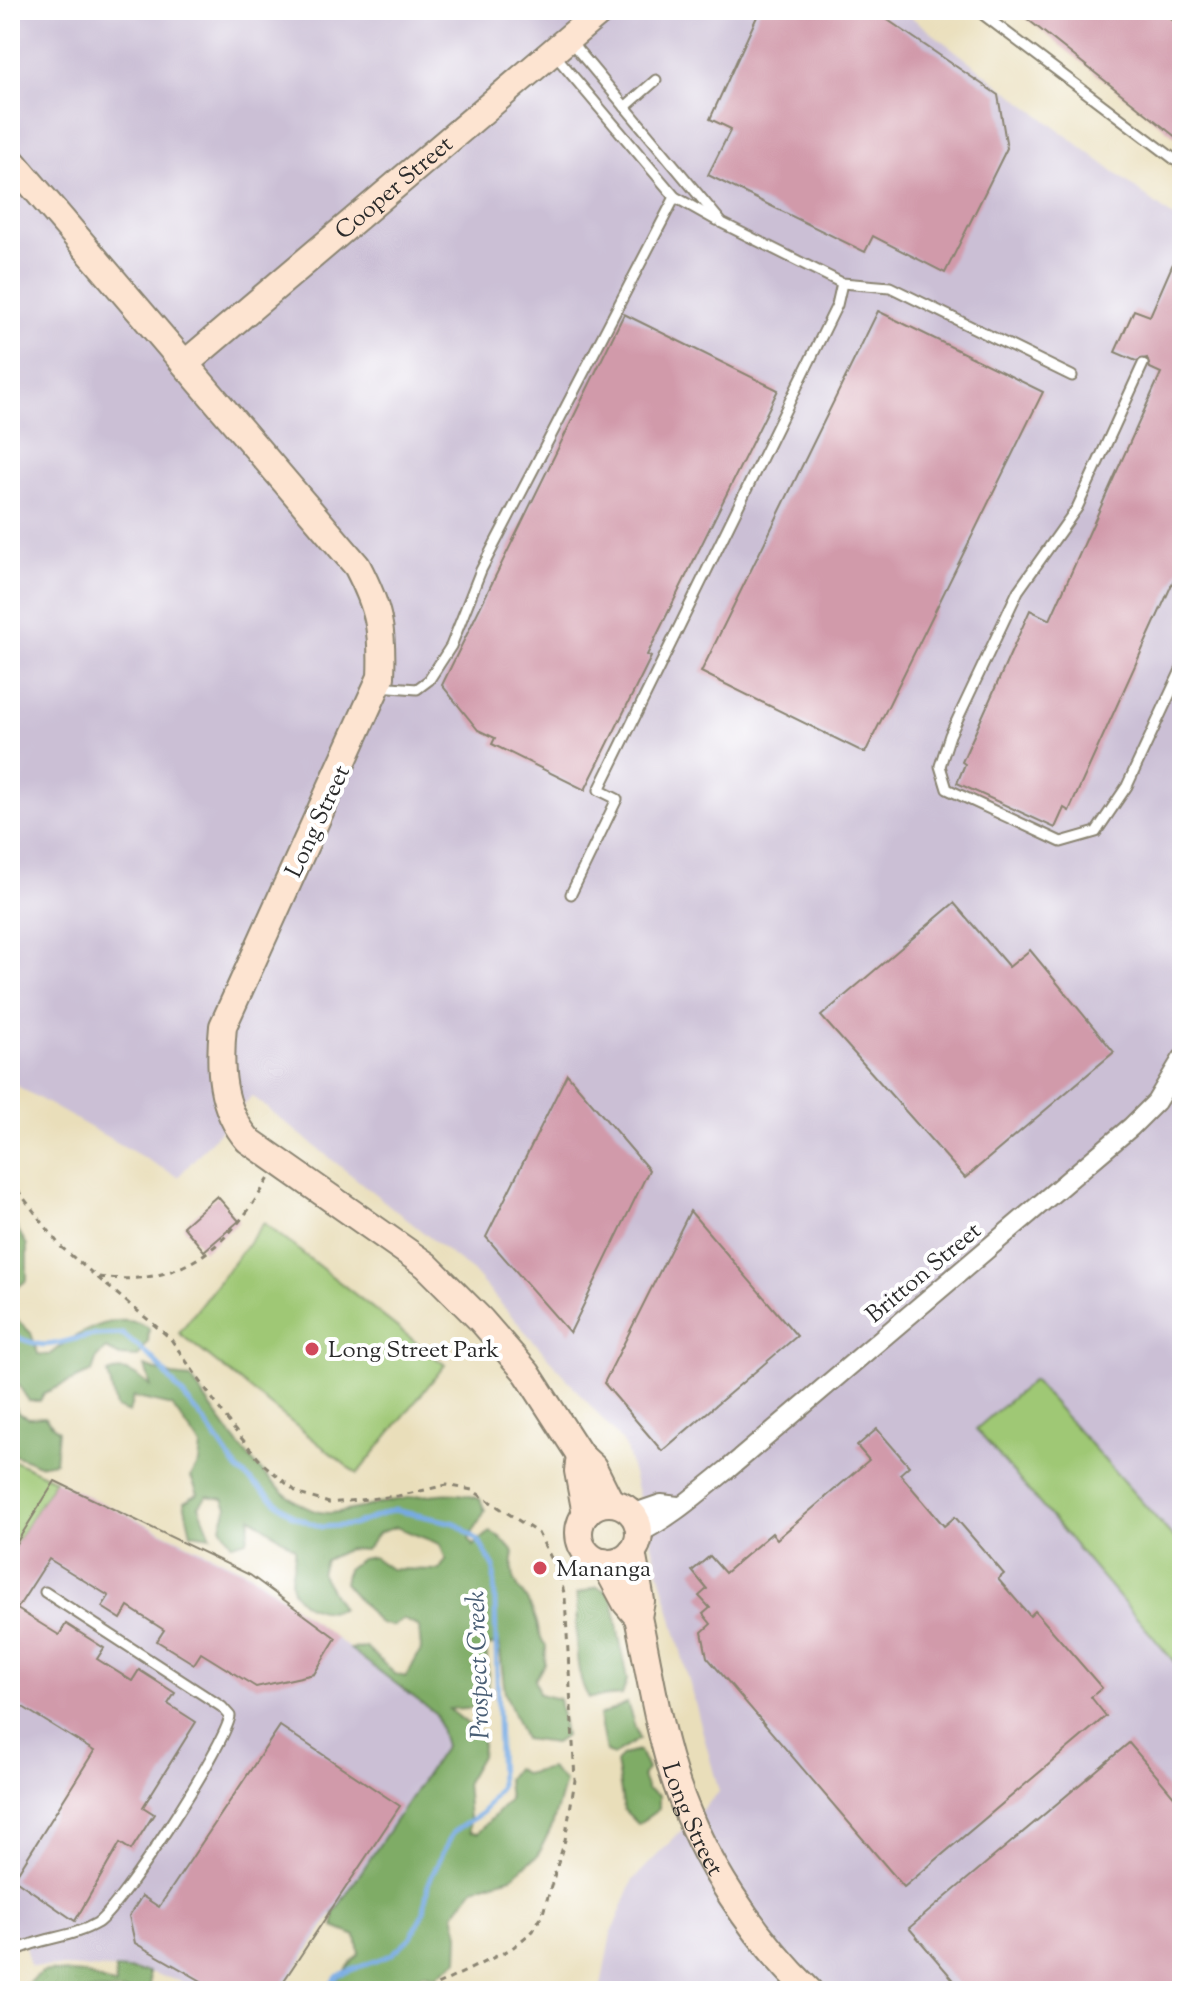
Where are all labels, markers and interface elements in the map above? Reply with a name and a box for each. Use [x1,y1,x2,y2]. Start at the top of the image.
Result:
street label: Cooper Street [328,129,461,249]
street label: Long Street [278,760,360,884]
street label: Britton Street [859,1215,989,1332]
place label: Long Street Park [328,1334,499,1368]
marker: Long Street Park [303,1340,321,1358]
place label: Mananga [556,1553,651,1587]
marker: Mananga [531,1559,549,1577]
water label: Prospect Creek [458,1590,501,1740]
street label: Long Street [652,1759,731,1883]

